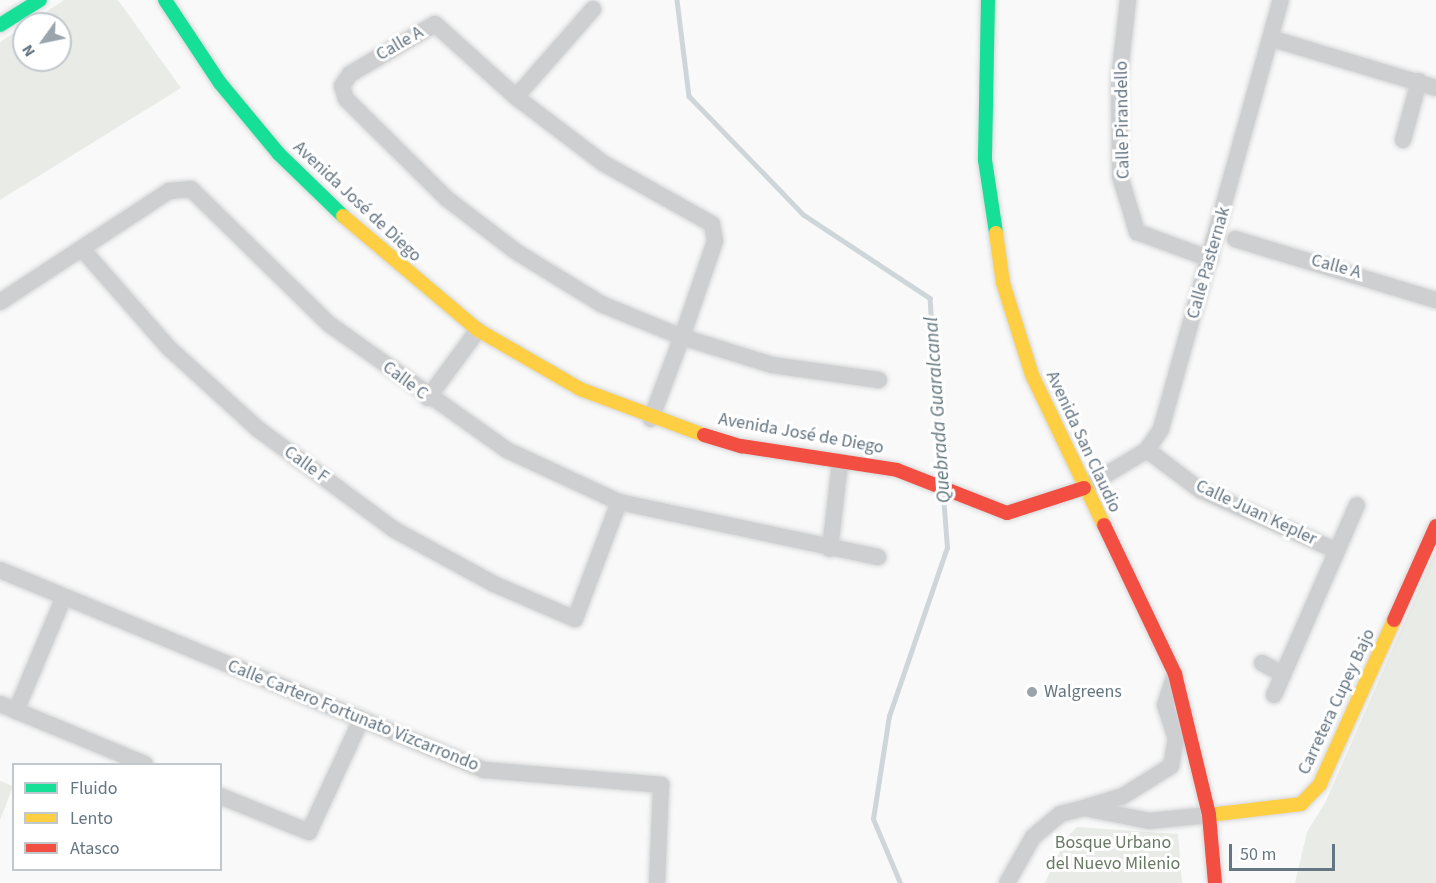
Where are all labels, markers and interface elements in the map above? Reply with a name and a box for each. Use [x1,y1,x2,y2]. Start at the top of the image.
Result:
north arrow [12,12,72,72]
street label: Calle A [373,22,427,66]
text: N [16,40,41,61]
street label: Calle Pirandello [1111,61,1135,179]
street label: Avenida José de Diego [288,137,426,267]
street label: Calle Pasternak [1183,204,1235,322]
street label: Calle A [1309,250,1363,284]
water label: Quebrada Guaralcanal [920,316,956,504]
street label: Calle C [378,357,432,405]
street label: Avenida San Claudio [1041,368,1125,516]
street label: Avenida José de Diego [717,409,885,459]
street label: Calle F [279,442,333,488]
street label: Calle Juan Kepler [1192,476,1320,550]
street label: Carretera Cupey Bajo [1294,626,1380,778]
street label: Calle Cartero Fortunato Vizcarrondo [224,656,482,776]
place label: Walgreens [1044,681,1122,703]
marker: Walgreens [1025,685,1039,699]
legend [12,763,222,871]
text: Fluido [70,776,117,801]
text: Lento [70,806,113,831]
scale bar [1232,832,1338,870]
park label: Bosque Urbano del Nuevo Milenio [1046,833,1180,876]
text: Atasco [70,836,119,861]
text: 50 m [1240,842,1276,867]

